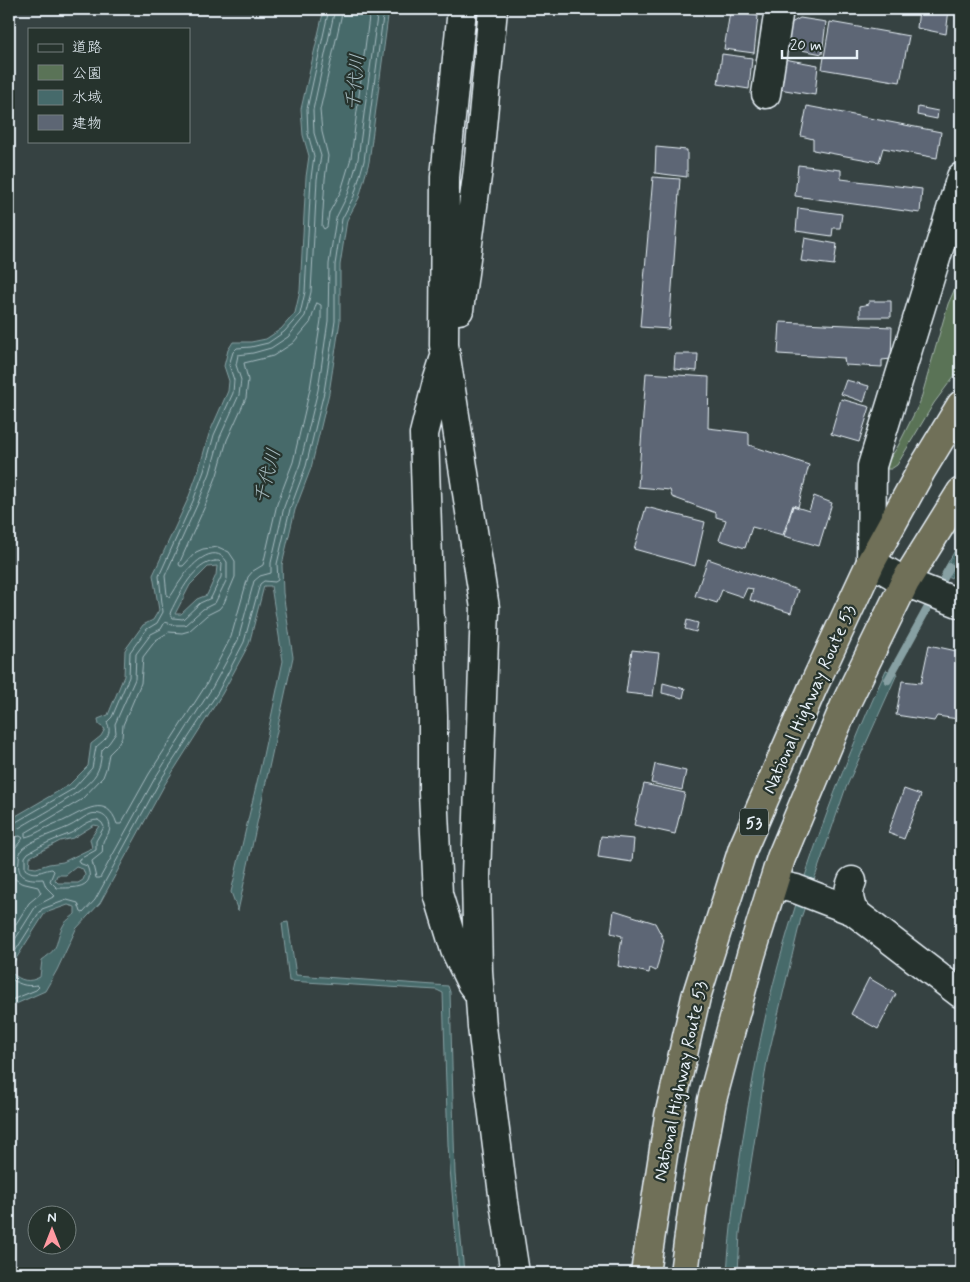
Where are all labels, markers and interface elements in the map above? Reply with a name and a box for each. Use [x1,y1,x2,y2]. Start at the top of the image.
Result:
legend [28,28,190,142]
scale bar [782,28,858,60]
text: 20 m [790,36,822,56]
text: 道路 [72,38,102,58]
water label: 千代川 [341,53,370,112]
text: 公園 [72,64,102,84]
text: 水域 [72,88,102,108]
text: 建物 [72,114,102,134]
water label: 千代川 [248,446,287,507]
street label: National Highway Route 53 [757,601,863,797]
road number: 53 [740,809,768,836]
street label: National Highway Route 53 [648,979,714,1183]
north arrow [28,1204,78,1254]
text: N [47,1209,57,1227]

